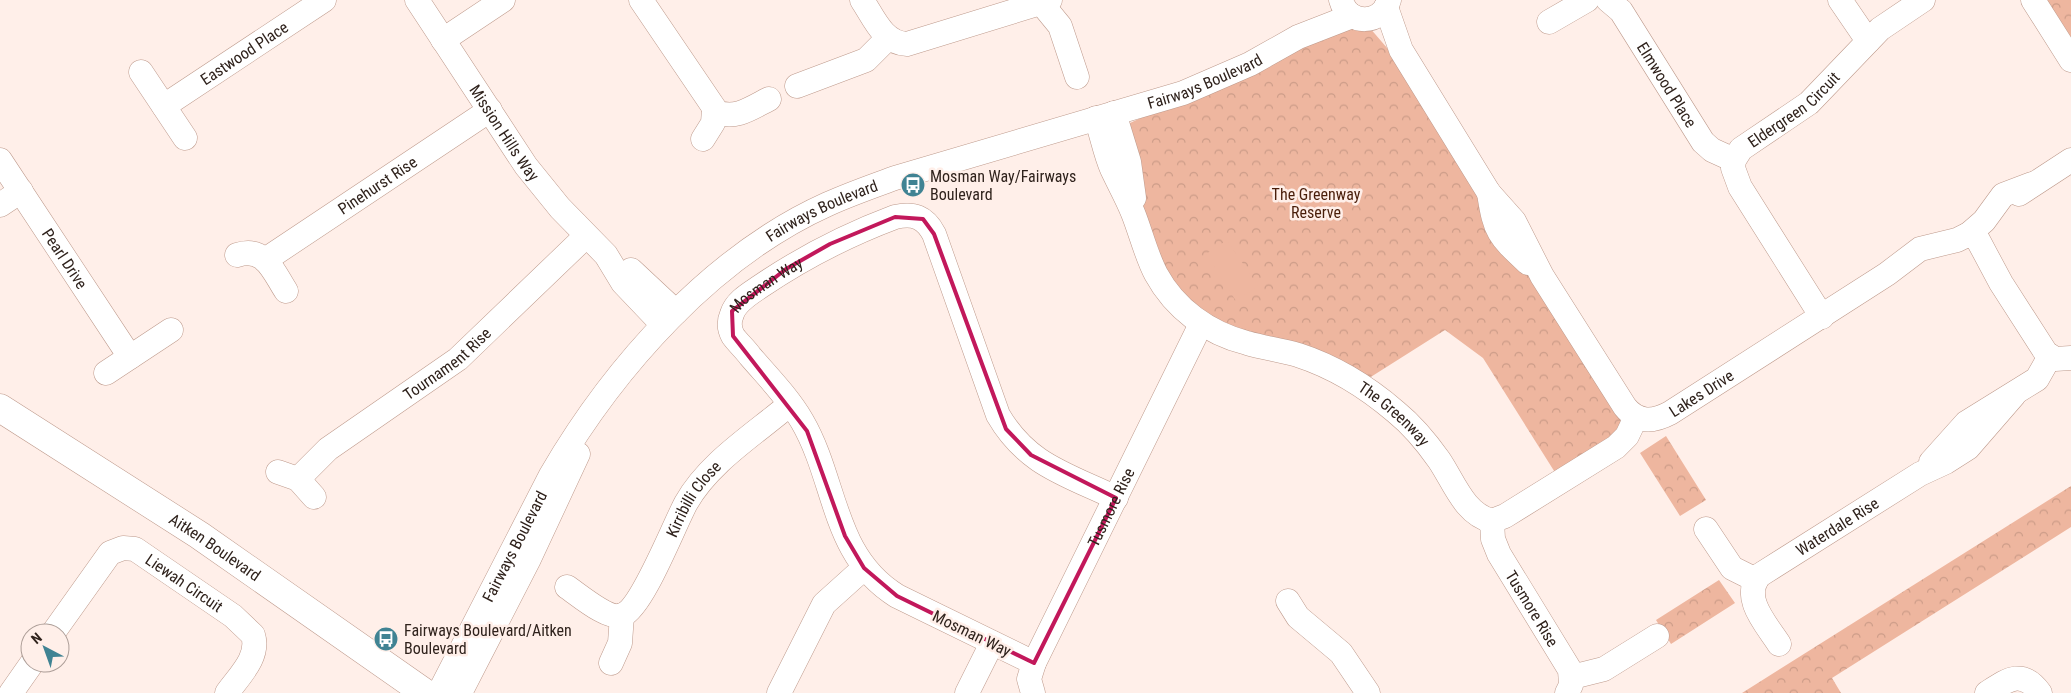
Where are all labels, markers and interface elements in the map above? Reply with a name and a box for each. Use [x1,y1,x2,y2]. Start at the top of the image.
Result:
street label: Eastwood Place [197,18,292,89]
street label: Elmwood Place [1633,39,1700,131]
street label: Fairways Boulevard [1145,50,1266,113]
street label: Eldergreen Circuit [1744,68,1844,152]
street label: Mission Hills Way [465,81,543,185]
street label: Pinehurst Rise [335,152,421,219]
place label: Mosman Way/Fairways Boulevard [930,167,1076,204]
bus stop icon: Mosman Way/Fairways Boulevard [900,172,926,198]
street label: Fairways Boulevard [762,176,880,246]
park label: The Greenway Reserve [1272,185,1361,222]
street label: Pearl Drive [38,225,91,292]
street label: Mosman Way [726,253,806,316]
street label: Tournament Rise [400,324,495,404]
street label: Lakes Drive [1666,366,1737,421]
street label: The Greenway [1355,377,1434,450]
street label: Kirribilli Close [662,457,725,540]
street label: Tusmore Rise [1084,465,1139,550]
street label: Fairways Boulevard [479,488,551,605]
street label: Waterdale Rise [1792,494,1882,560]
street label: Aitken Boulevard [166,510,264,585]
street label: Liewah Circuit [142,550,227,616]
street label: Tusmore Rise [1501,567,1562,650]
street label: Mosman Way [930,606,1014,661]
place label: Fairways Boulevard/Aitken Boulevard [404,621,572,658]
north arrow [20,623,70,673]
bus stop icon: Fairways Boulevard/Aitken Boulevard [373,626,399,652]
text: N [28,629,45,647]

